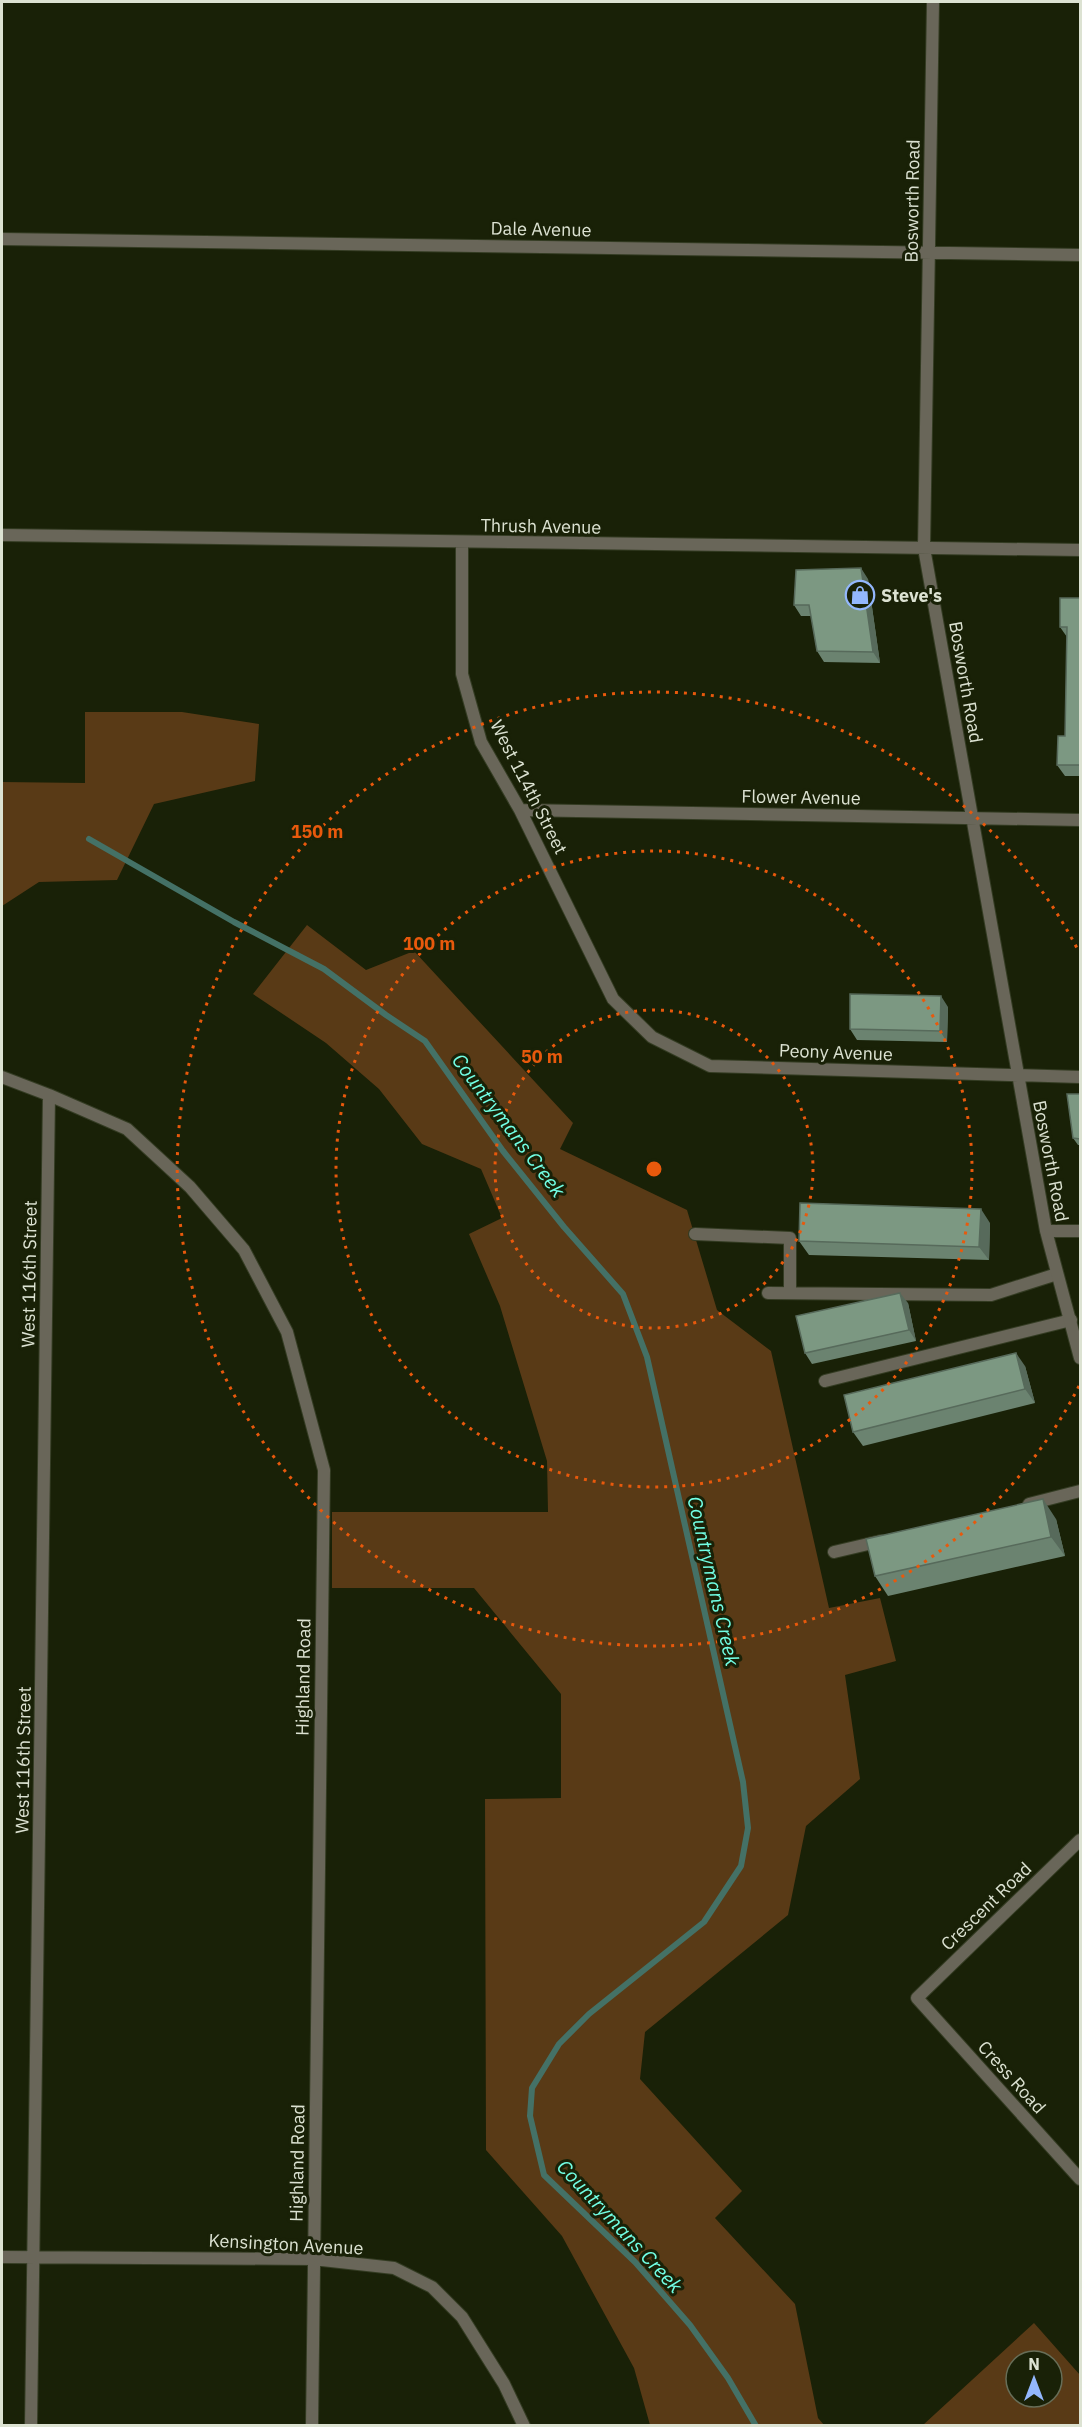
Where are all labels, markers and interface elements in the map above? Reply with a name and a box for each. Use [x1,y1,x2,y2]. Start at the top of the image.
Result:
street label: Bosworth Road [899,139,925,263]
street label: Dale Avenue [490,217,592,241]
street label: Thrush Avenue [480,513,602,539]
shop icon: Steve's [844,579,876,611]
place label: Steve's [881,584,942,607]
street label: Bosworth Road [944,619,988,745]
street label: West 114th Street [485,716,573,858]
street label: Flower Avenue [741,784,861,810]
text: 150 m [291,820,343,843]
text: 100 m [403,932,455,955]
street label: Peony Avenue [779,1039,893,1065]
text: 50 m [521,1045,563,1068]
water label: Countrymans Creek [446,1048,572,1203]
street label: Bosworth Road [1028,1098,1074,1224]
centre of rings [644,1159,664,1179]
street label: West 116th Street [16,1200,42,1348]
water label: Countrymans Creek [681,1494,747,1669]
street label: Highland Road [290,1618,316,1736]
street label: West 116th Street [10,1686,36,1834]
street label: Crescent Road [936,1857,1036,1955]
street label: Cress Road [973,2036,1051,2118]
street label: Highland Road [284,2104,310,2222]
water label: Countrymans Creek [551,2153,689,2299]
street label: Kensington Avenue [208,2228,364,2260]
north arrow [1004,2349,1064,2409]
text: N [1028,2354,1040,2374]

